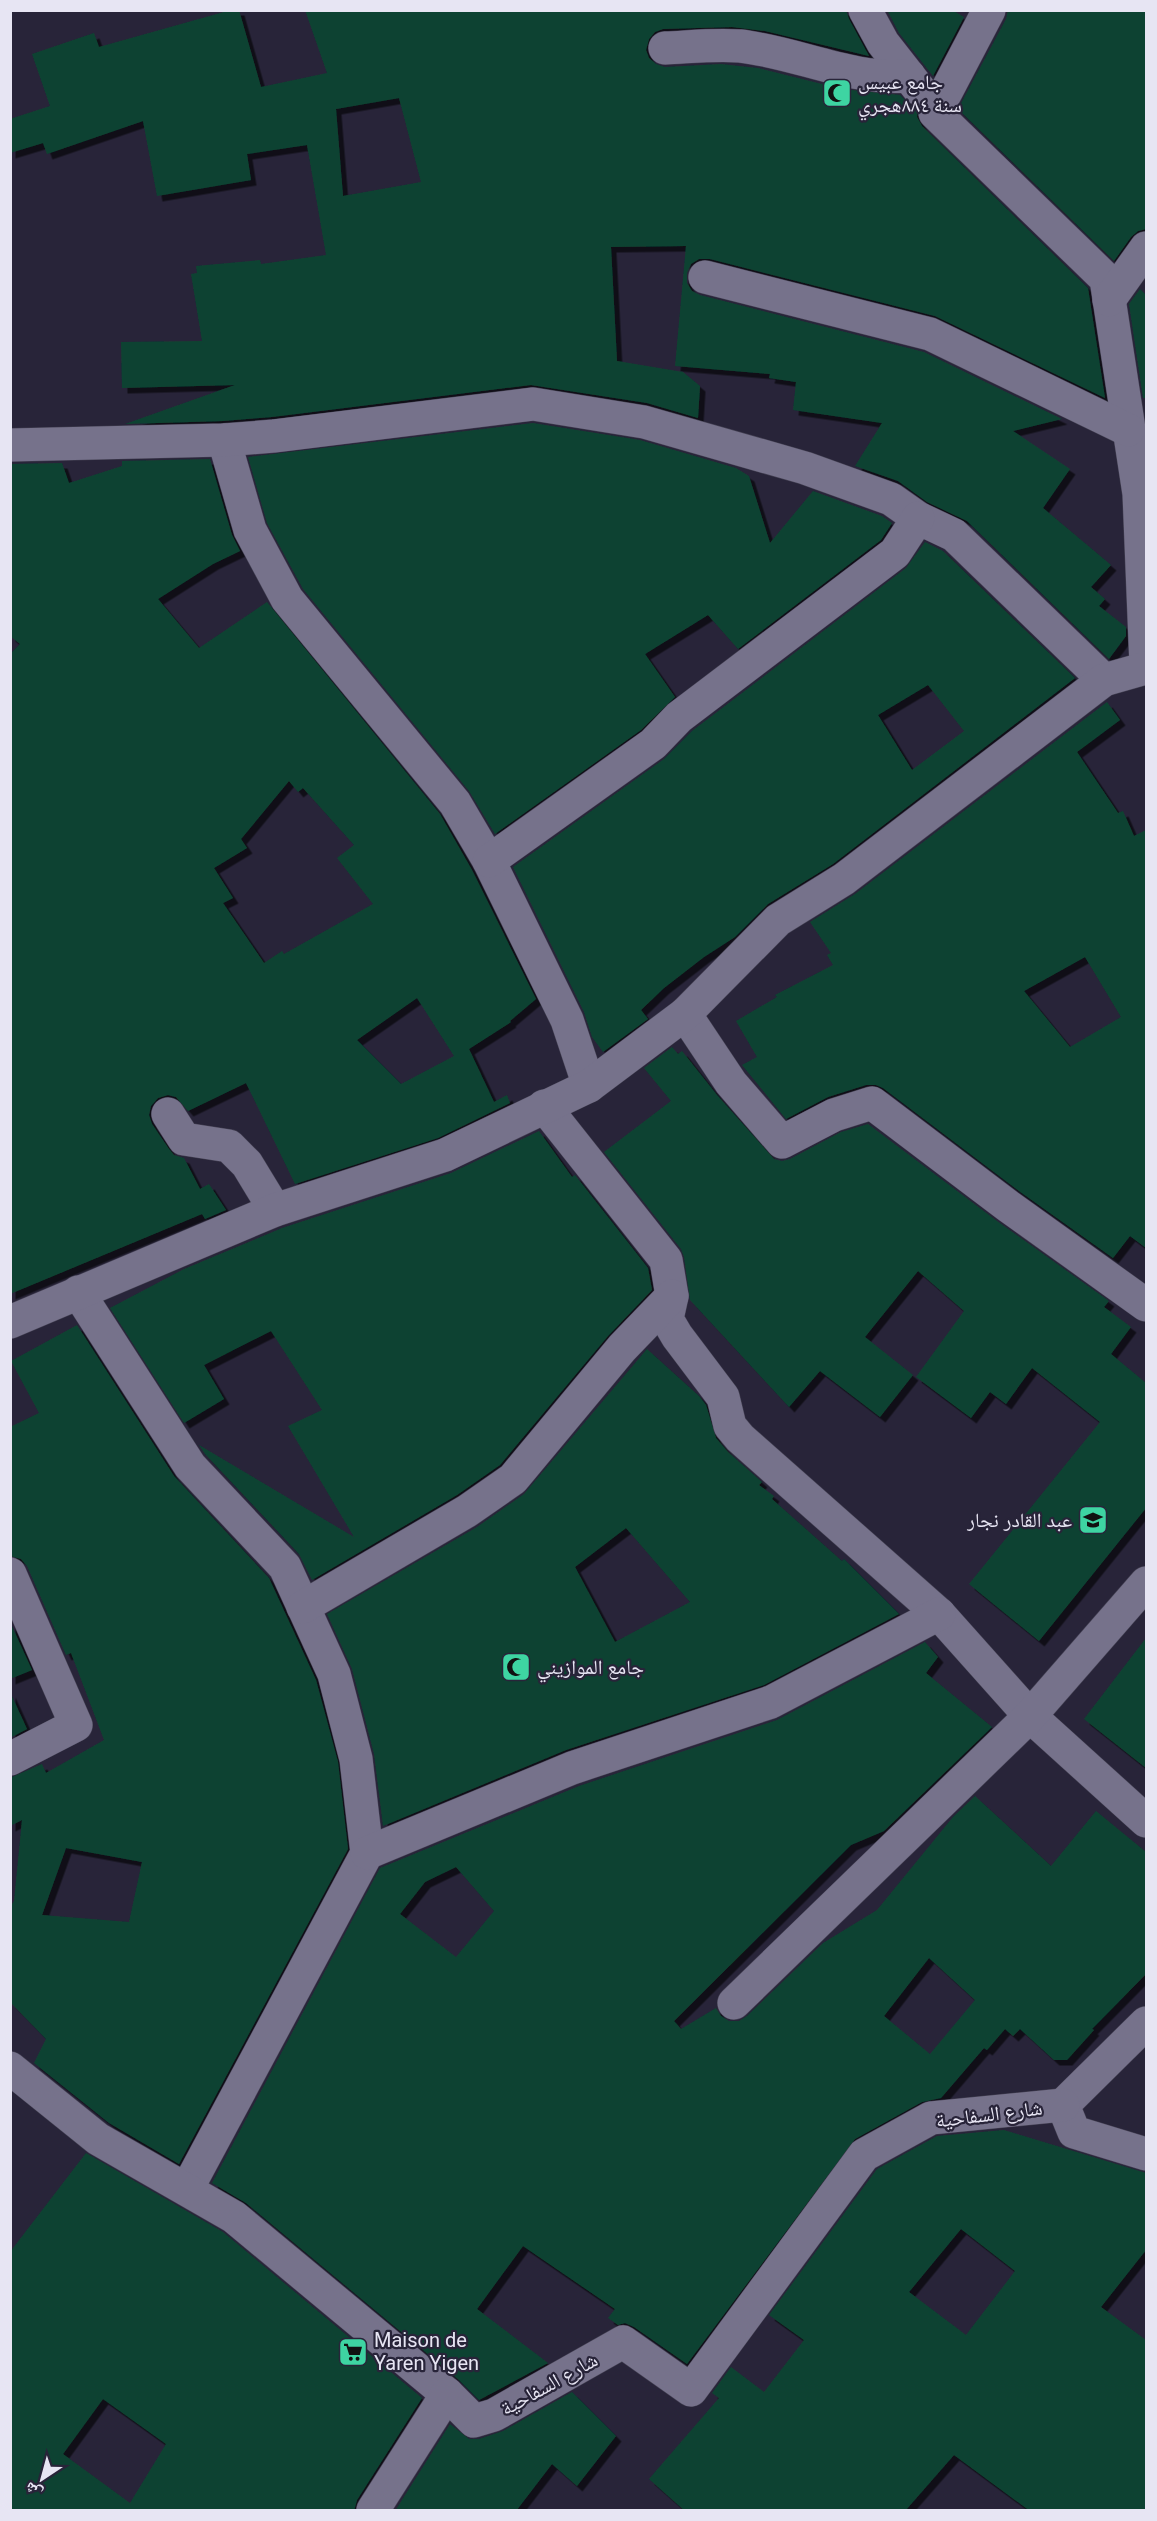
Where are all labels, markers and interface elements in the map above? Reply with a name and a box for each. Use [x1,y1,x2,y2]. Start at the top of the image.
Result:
place label: جامع عبيس سنة ٨٨٤هجري [858,70,962,121]
mosque icon: جامع عبيس سنة ٨٨٤هجري [821,77,853,109]
school or university icon: عبد القادر نجار [1077,1504,1109,1536]
place label: عبد القادر نجار [966,1508,1072,1532]
mosque icon: جامع الموازيني [500,1651,532,1683]
place label: جامع الموازيني [537,1655,644,1683]
street label: شارع السفاحية [934,2096,1044,2133]
place label: Maison de Yaren Yigen [374,2328,479,2375]
supermarket icon: Maison de Yaren Yigen [337,2336,369,2368]
street label: شارع السفاحية [496,2348,602,2421]
north arrow [12,2449,72,2509]
text: ش [21,2478,46,2503]

